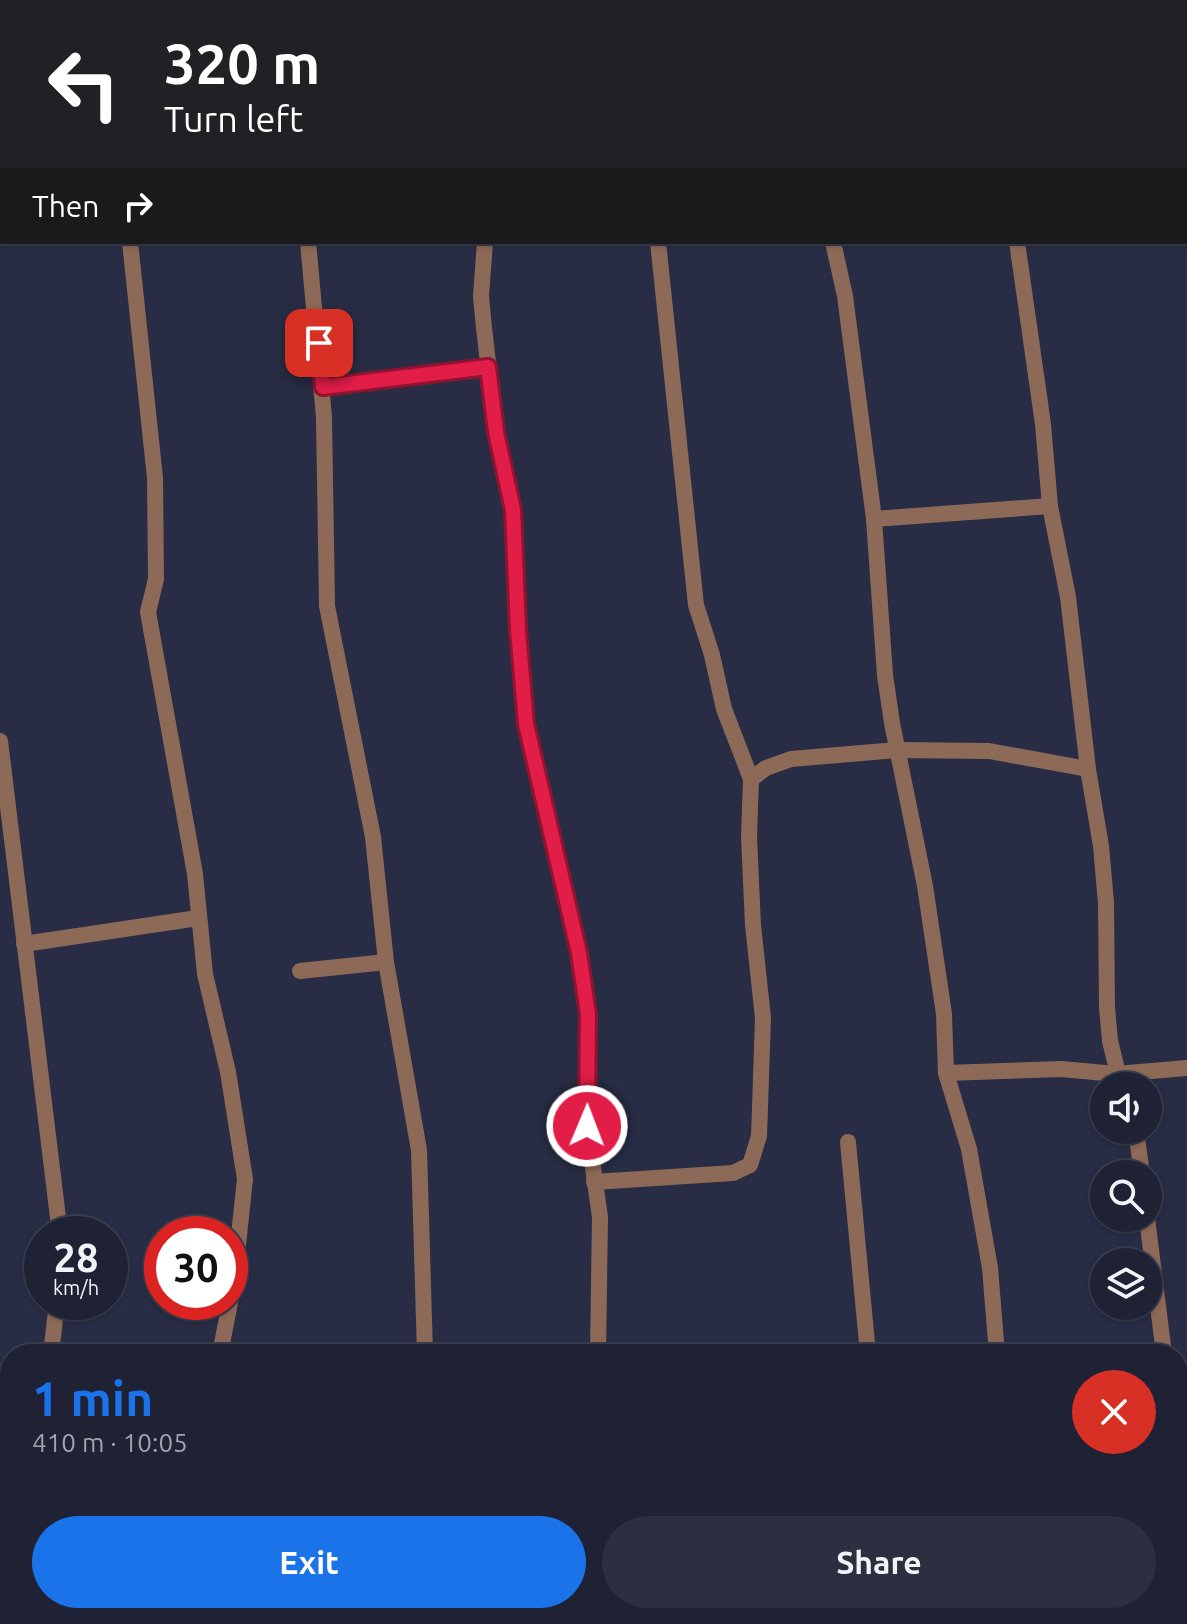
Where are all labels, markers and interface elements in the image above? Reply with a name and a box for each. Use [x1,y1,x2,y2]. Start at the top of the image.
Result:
icon: left [32,32,136,136]
text: 320 m [164,32,320,95]
text: Turn left [164,98,303,139]
icon: right [116,184,160,228]
text: Then [32,189,100,223]
pin [285,309,353,377]
icon: arrive [297,321,341,365]
map controls [1090,1072,1162,1320]
button: sound [1090,1072,1162,1144]
position arrow [545,1084,629,1168]
button: search [1090,1160,1162,1232]
speed limit sign: 30 [144,1216,248,1320]
text: 28 [53,1235,99,1280]
button: layers [1090,1248,1162,1320]
text: km/h [53,1276,99,1299]
button: close [1072,1370,1156,1454]
text: 1 min [32,1371,153,1425]
text: 410 m · 10:05 [32,1428,188,1457]
button: Exit [32,1516,586,1608]
button: Share [602,1516,1156,1608]

